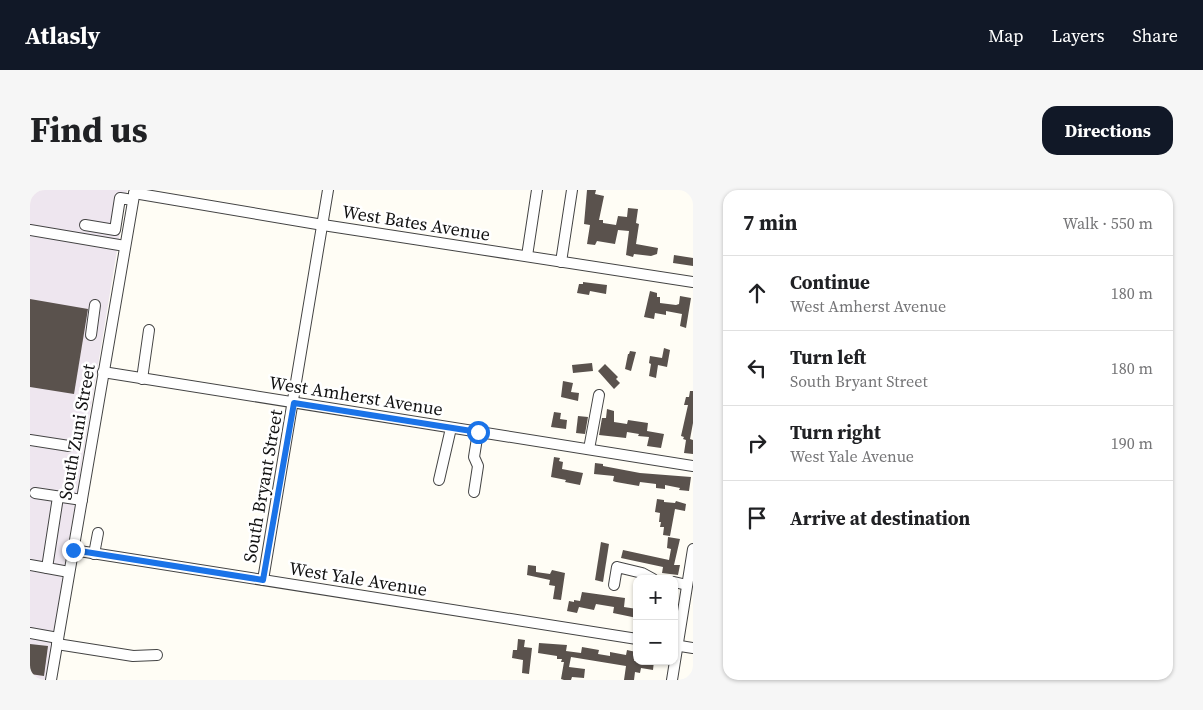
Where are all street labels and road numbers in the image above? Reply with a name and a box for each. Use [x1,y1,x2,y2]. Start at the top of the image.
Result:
street label: West Bates Avenue [340,198,492,247]
street label: South Zuni Street [52,362,101,502]
street label: West Amherst Avenue [267,369,445,422]
street label: South Bryant Street [237,407,288,564]
street label: West Yale Avenue [287,555,429,602]

